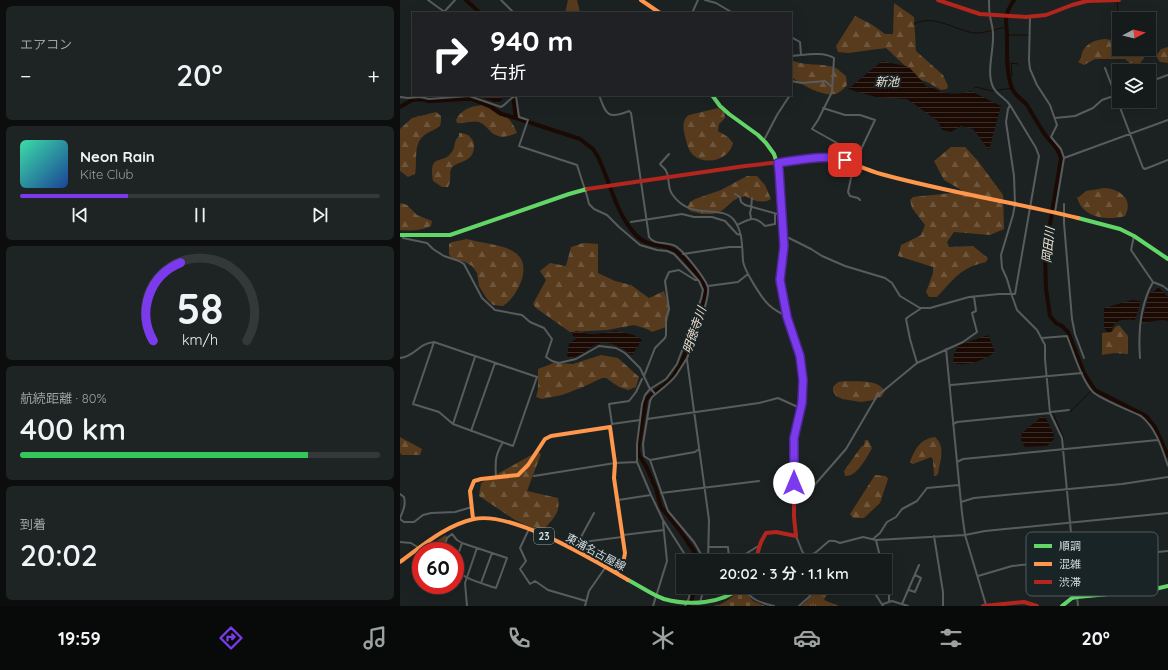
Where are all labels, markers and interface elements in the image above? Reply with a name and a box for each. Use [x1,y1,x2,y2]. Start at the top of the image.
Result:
north arrow [1112,12,1156,56]
map controls [1112,12,1156,108]
text: 940 m [490,23,573,58]
icon: right [424,28,476,80]
text: エアコン [20,36,72,52]
text: 20° [176,56,223,94]
text: 右折 [490,61,526,84]
text: − [20,62,31,90]
text: + [368,62,380,90]
button: layers [1112,64,1156,108]
water label: 新池 [875,74,900,89]
pin [828,143,862,177]
text: Neon Rain [80,147,155,166]
icon: arrive [834,149,856,171]
text: Kite Club [80,166,133,182]
icon: previous [69,204,91,226]
icon: pause [189,204,211,226]
icon: next [309,204,331,226]
water label: 岡田川 [1039,224,1058,264]
text: 58 [177,282,223,334]
water label: 明徳寺川 [679,303,710,355]
text: km/h [182,331,218,349]
text: 航続距離 · 80% [20,390,106,406]
text: 400 km [20,410,126,448]
position arrow [773,462,815,504]
text: 到着 [20,516,46,532]
road number: 23 [534,528,554,544]
street label: 東浦名古屋線 [564,530,628,574]
legend [1026,532,1158,596]
text: 20:02 [20,536,98,574]
text: 順調 [1059,539,1081,553]
speed limit sign: 60 [412,542,464,594]
text: 混雑 [1059,557,1081,571]
text: 20:02 · 3 分 · 1.1 km [719,564,849,583]
text: 渋滞 [1059,575,1081,589]
icon: directions [217,624,245,652]
icon: music [361,624,389,652]
icon: phone [505,624,533,652]
icon: climate [649,624,677,652]
icon: car [793,624,821,652]
icon: filters [937,624,965,652]
text: 19:59 [58,627,101,650]
text: 20° [1082,627,1110,650]

